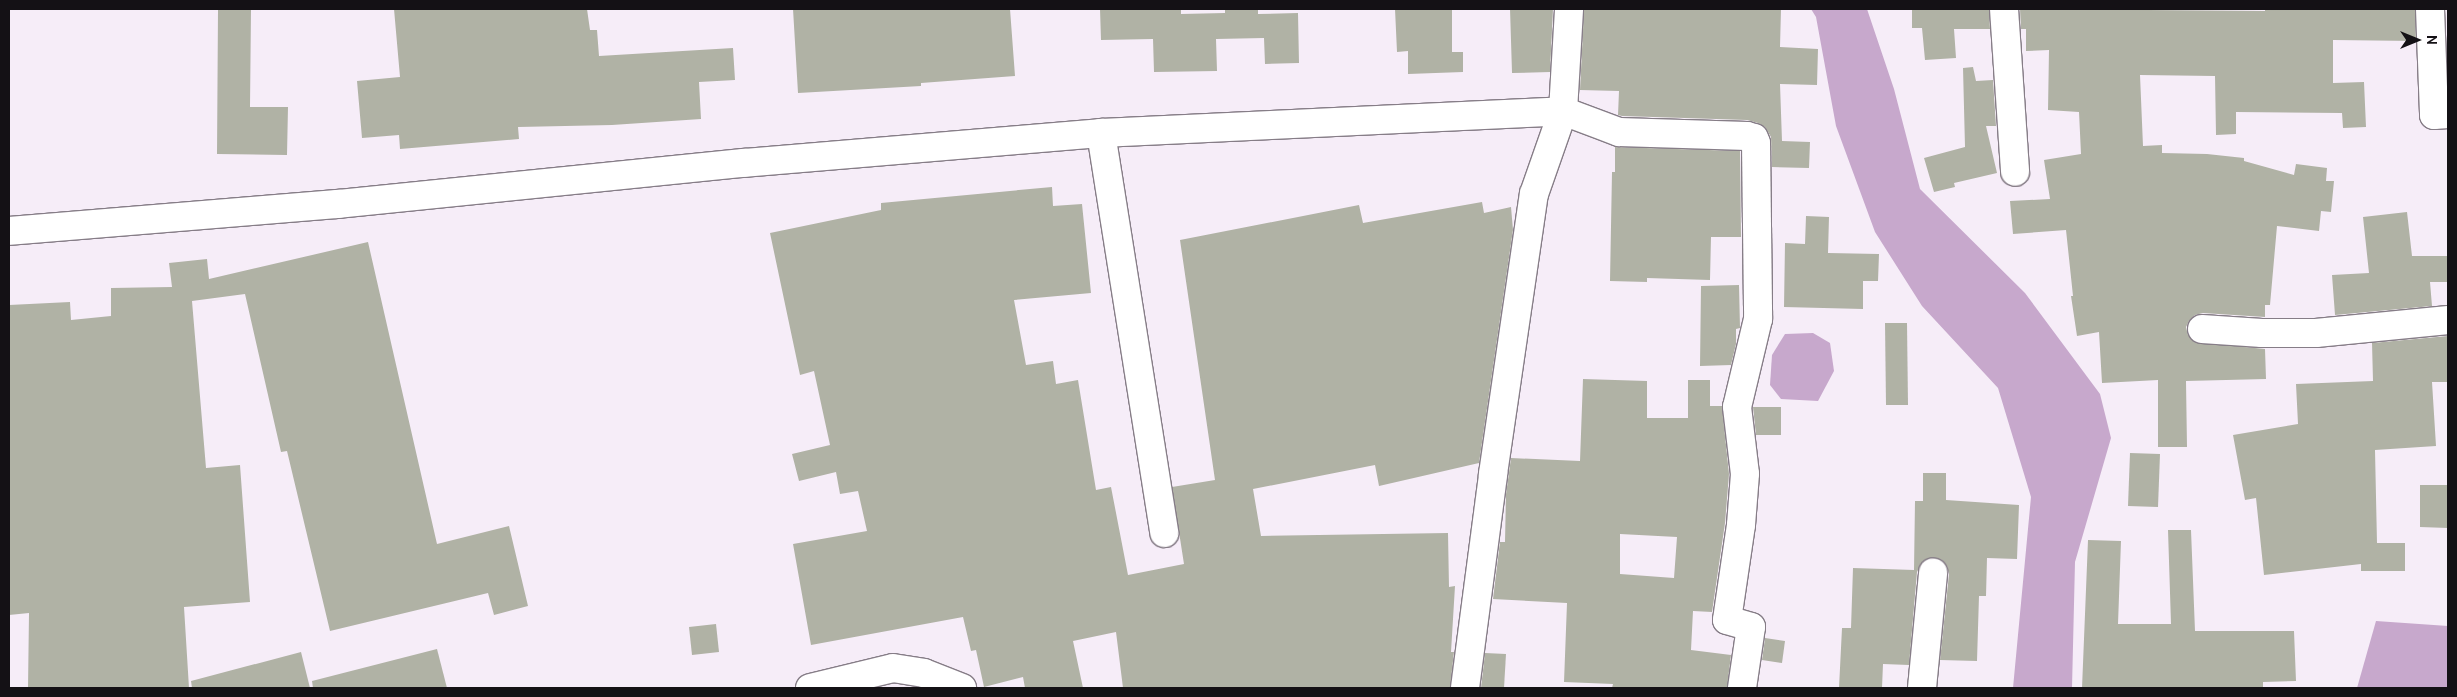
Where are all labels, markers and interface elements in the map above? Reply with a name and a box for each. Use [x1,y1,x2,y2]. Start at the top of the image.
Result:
north arrow [2392,15,2442,65]
text: N [2423,35,2441,45]

